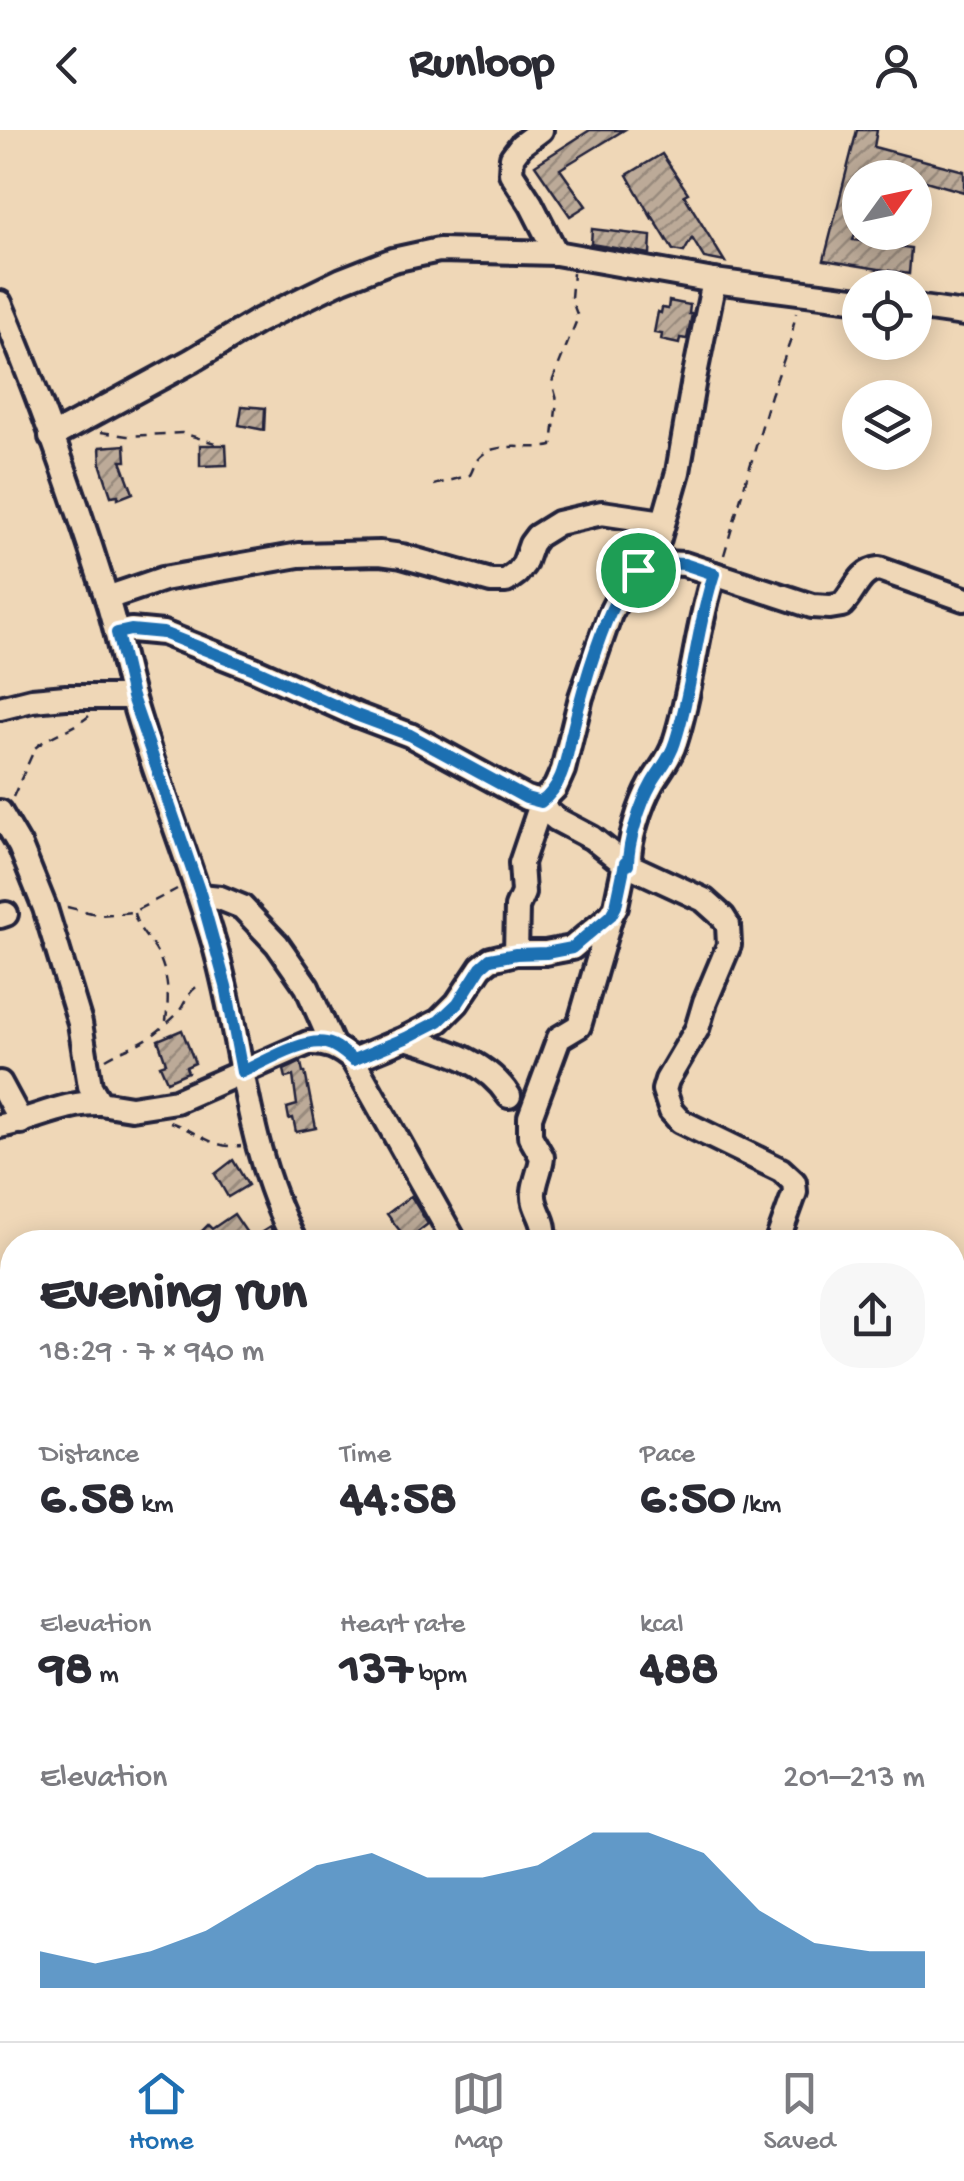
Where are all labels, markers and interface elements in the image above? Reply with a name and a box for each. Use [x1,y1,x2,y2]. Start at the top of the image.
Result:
icon: back [40,38,95,93]
icon: person [869,38,924,93]
text: Runloop [410,39,554,92]
north arrow [842,160,932,250]
map controls [842,160,932,470]
button: locate [842,270,932,360]
button: layers [842,380,932,470]
pin [596,528,681,613]
icon: arrive [611,543,666,598]
button: share [820,1263,925,1368]
text: Evening run [40,1264,307,1328]
text: 18:29 · 7 × 940 m [40,1334,264,1372]
text: Distance [40,1439,139,1472]
text: Time [340,1439,391,1472]
text: Pace [640,1439,695,1472]
text: 6.58 [40,1472,135,1531]
text: 44:58 [340,1472,457,1531]
text: 6:50 [640,1472,736,1531]
text: km [135,1489,174,1522]
text: /km [736,1489,781,1522]
text: Elevation [40,1609,151,1642]
text: Heart rate [340,1609,465,1642]
text: kcal [640,1609,684,1642]
text: 98 [40,1642,92,1701]
text: 137 [340,1642,412,1701]
text: 488 [640,1642,718,1701]
text: m [92,1659,119,1692]
text: bpm [412,1659,467,1692]
text: Elevation [40,1760,167,1798]
text: 201–213 m [783,1760,925,1798]
tab: Home [129,2066,194,2159]
tab: Map [451,2066,506,2159]
tab: Saved [763,2066,835,2159]

